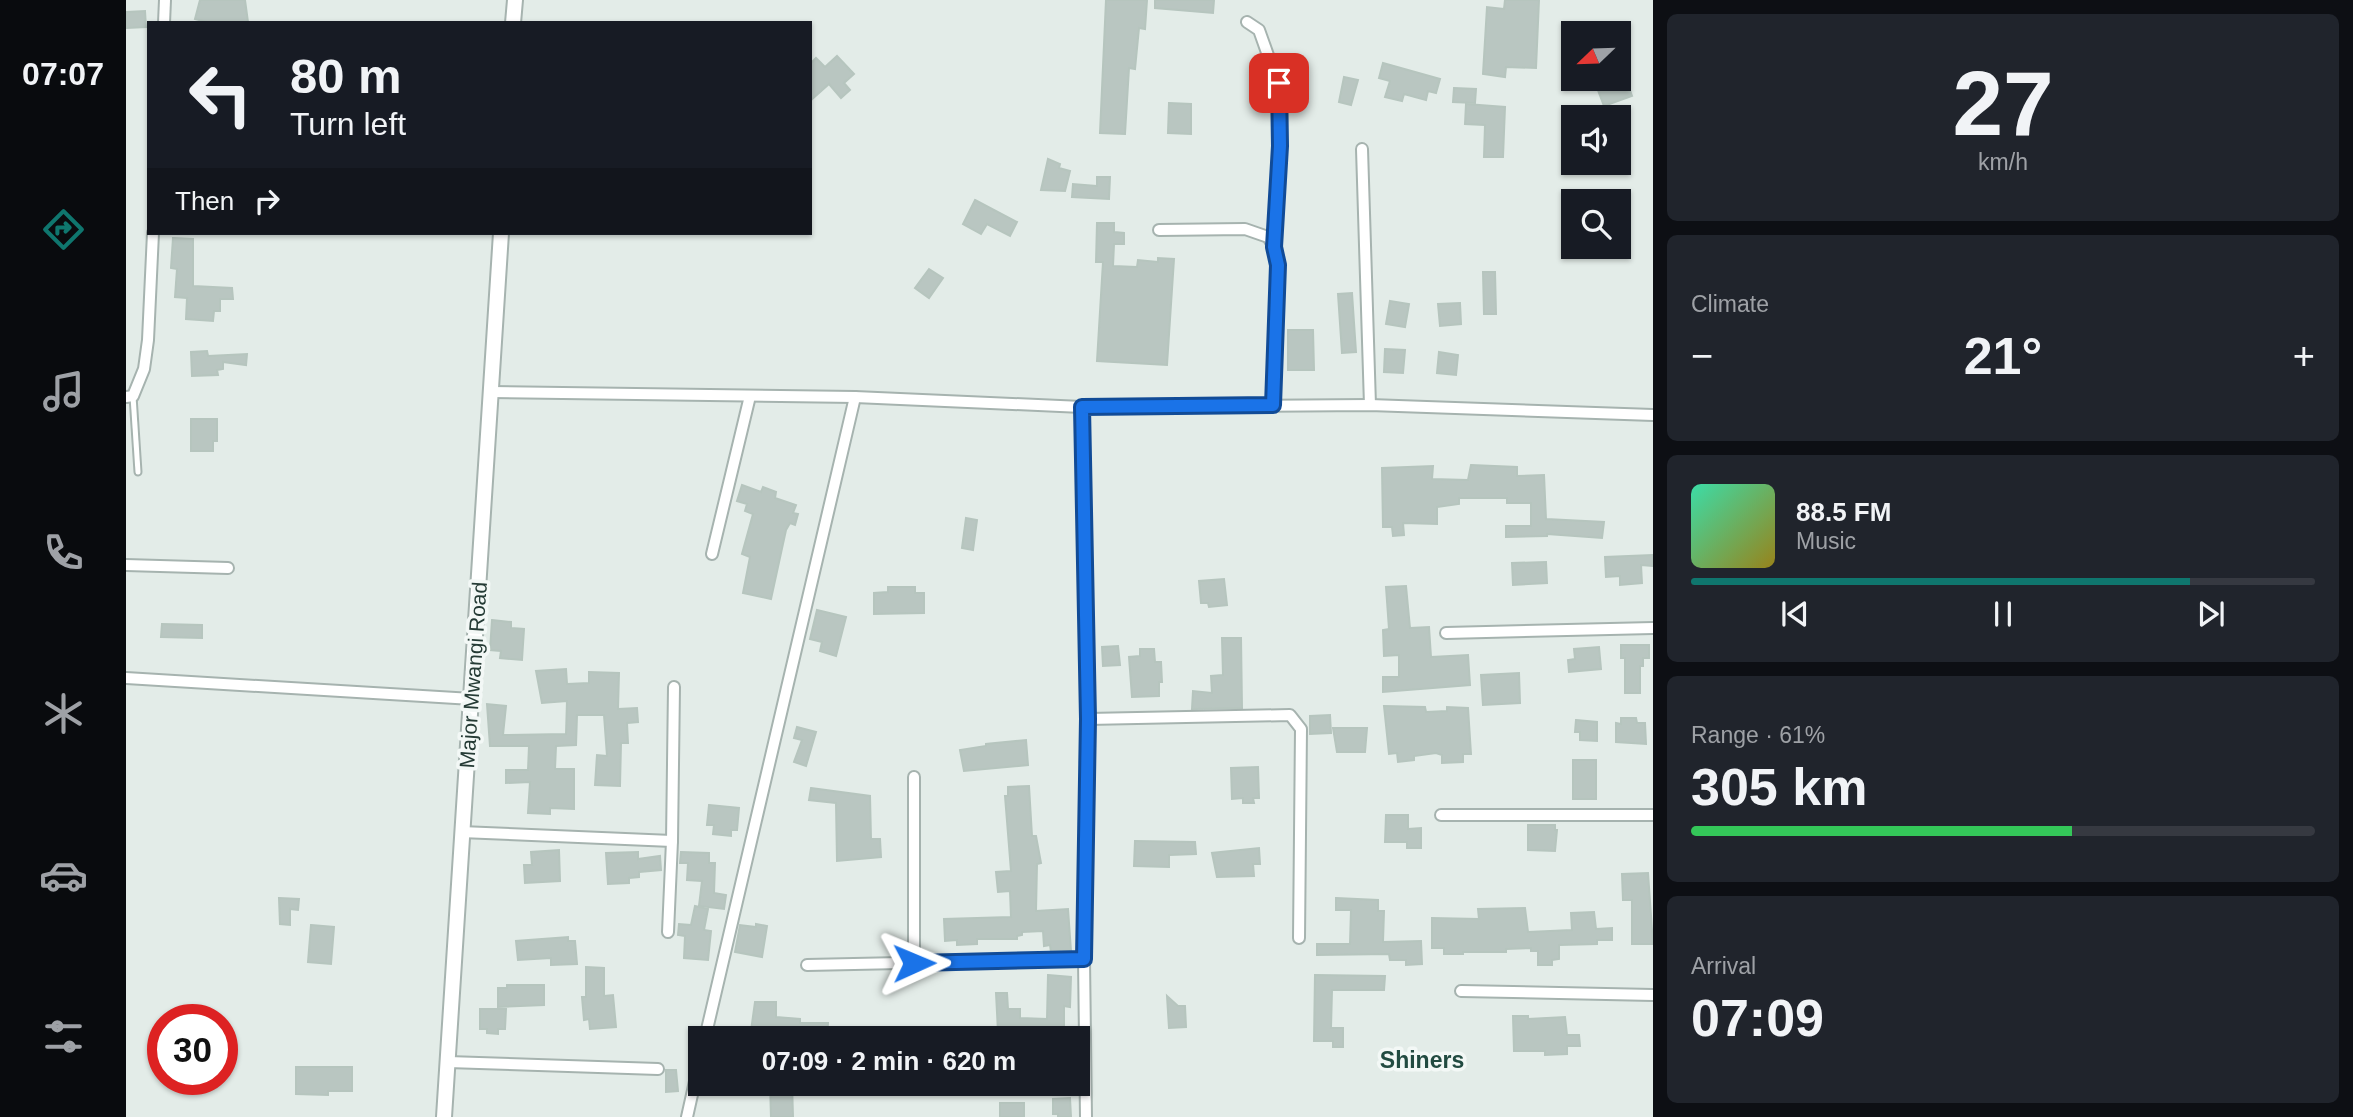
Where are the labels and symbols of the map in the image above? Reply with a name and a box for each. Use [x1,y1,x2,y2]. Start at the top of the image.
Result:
north arrow [1561,21,1631,91]
pin [1249,53,1309,113]
street label: Major Mwangi Road [455,581,491,769]
position arrow [877,926,951,1000]
speed limit sign: 30 [147,1004,238,1095]
district label: Shiners [1380,1047,1464,1073]

